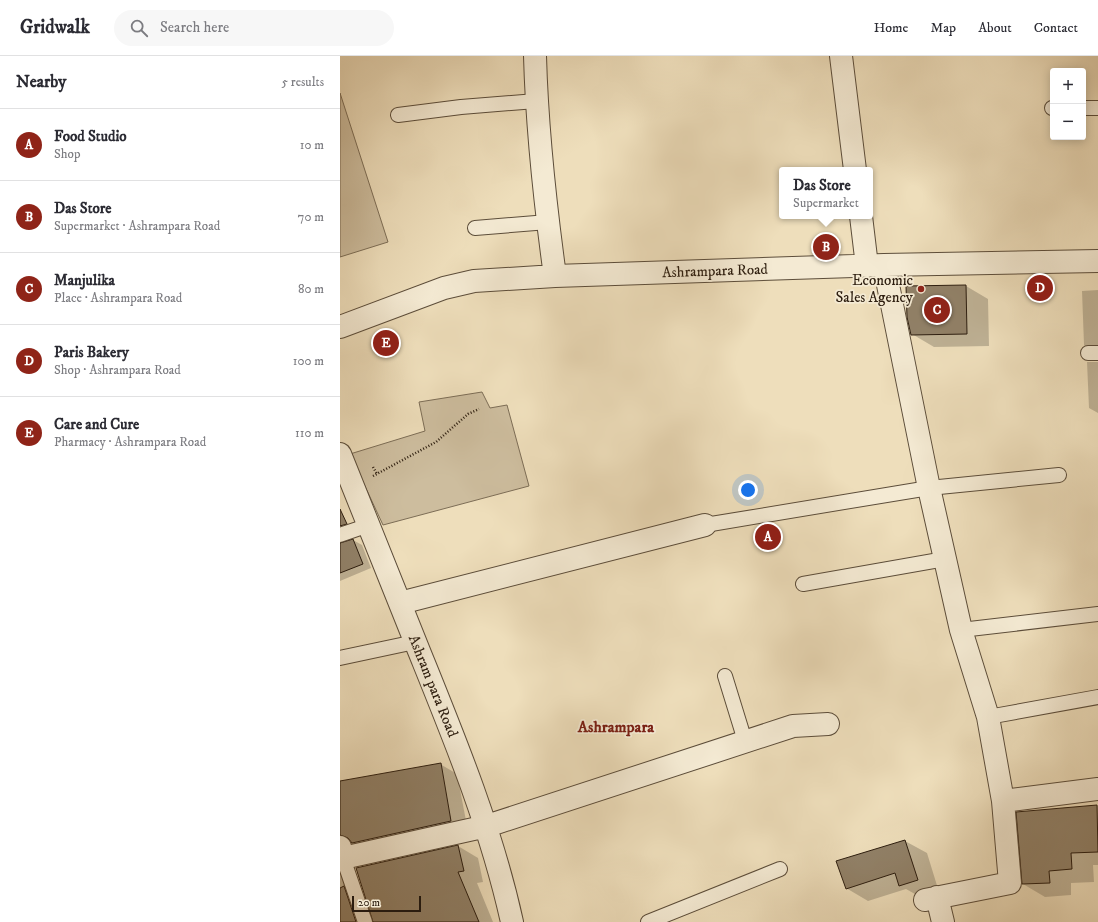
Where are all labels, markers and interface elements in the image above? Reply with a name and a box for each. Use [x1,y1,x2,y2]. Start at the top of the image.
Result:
search box [114,10,394,46]
text: Gridwalk [20,16,90,39]
icon: search [128,17,150,39]
text: Search here [160,18,229,37]
text: Home [874,19,908,37]
text: Map [930,19,956,37]
text: About [978,19,1012,37]
text: Contact [1034,19,1078,37]
map controls [1050,68,1086,140]
button: + [1050,68,1086,104]
text: Nearby [16,71,66,93]
text: 5 results [282,74,324,90]
button: − [1050,104,1086,140]
text: Food Studio [54,127,127,146]
text: A [25,137,33,153]
text: 10 m [300,137,324,153]
text: Shop [54,146,80,162]
popup [779,167,873,219]
text: Das Store [793,176,851,195]
text: Supermarket [793,195,859,211]
text: Das Store [54,199,111,218]
text: B [25,209,33,225]
text: 70 m [298,209,324,225]
text: Supermarket · Ashrampara Road [54,218,220,234]
pin: B [813,232,839,262]
street label: Ashrampara Road [662,260,769,282]
text: Manjulika [54,271,115,290]
place label: Economic Sales Agency [835,271,914,307]
pin: D [1027,273,1053,303]
text: C [25,281,33,297]
text: 80 m [298,281,324,297]
marker: Economic Sales Agency [916,284,926,294]
text: Place · Ashrampara Road [54,290,182,306]
pin: C [924,295,950,325]
pin: E [373,328,399,358]
text: Paris Bakery [54,343,129,362]
text: D [24,353,34,369]
text: 100 m [293,353,324,369]
text: Shop · Ashrampara Road [54,362,181,378]
text: Care and Cure [54,415,139,434]
text: E [24,425,34,441]
text: 110 m [295,425,324,441]
text: Pharmacy · Ashrampara Road [54,434,206,450]
your location [738,480,758,500]
pin: A [755,522,781,552]
street label: Ashram para Road [404,632,462,741]
district label: Ashrampara [577,717,655,737]
scale bar [352,894,421,913]
text: 20 m [358,896,380,910]

